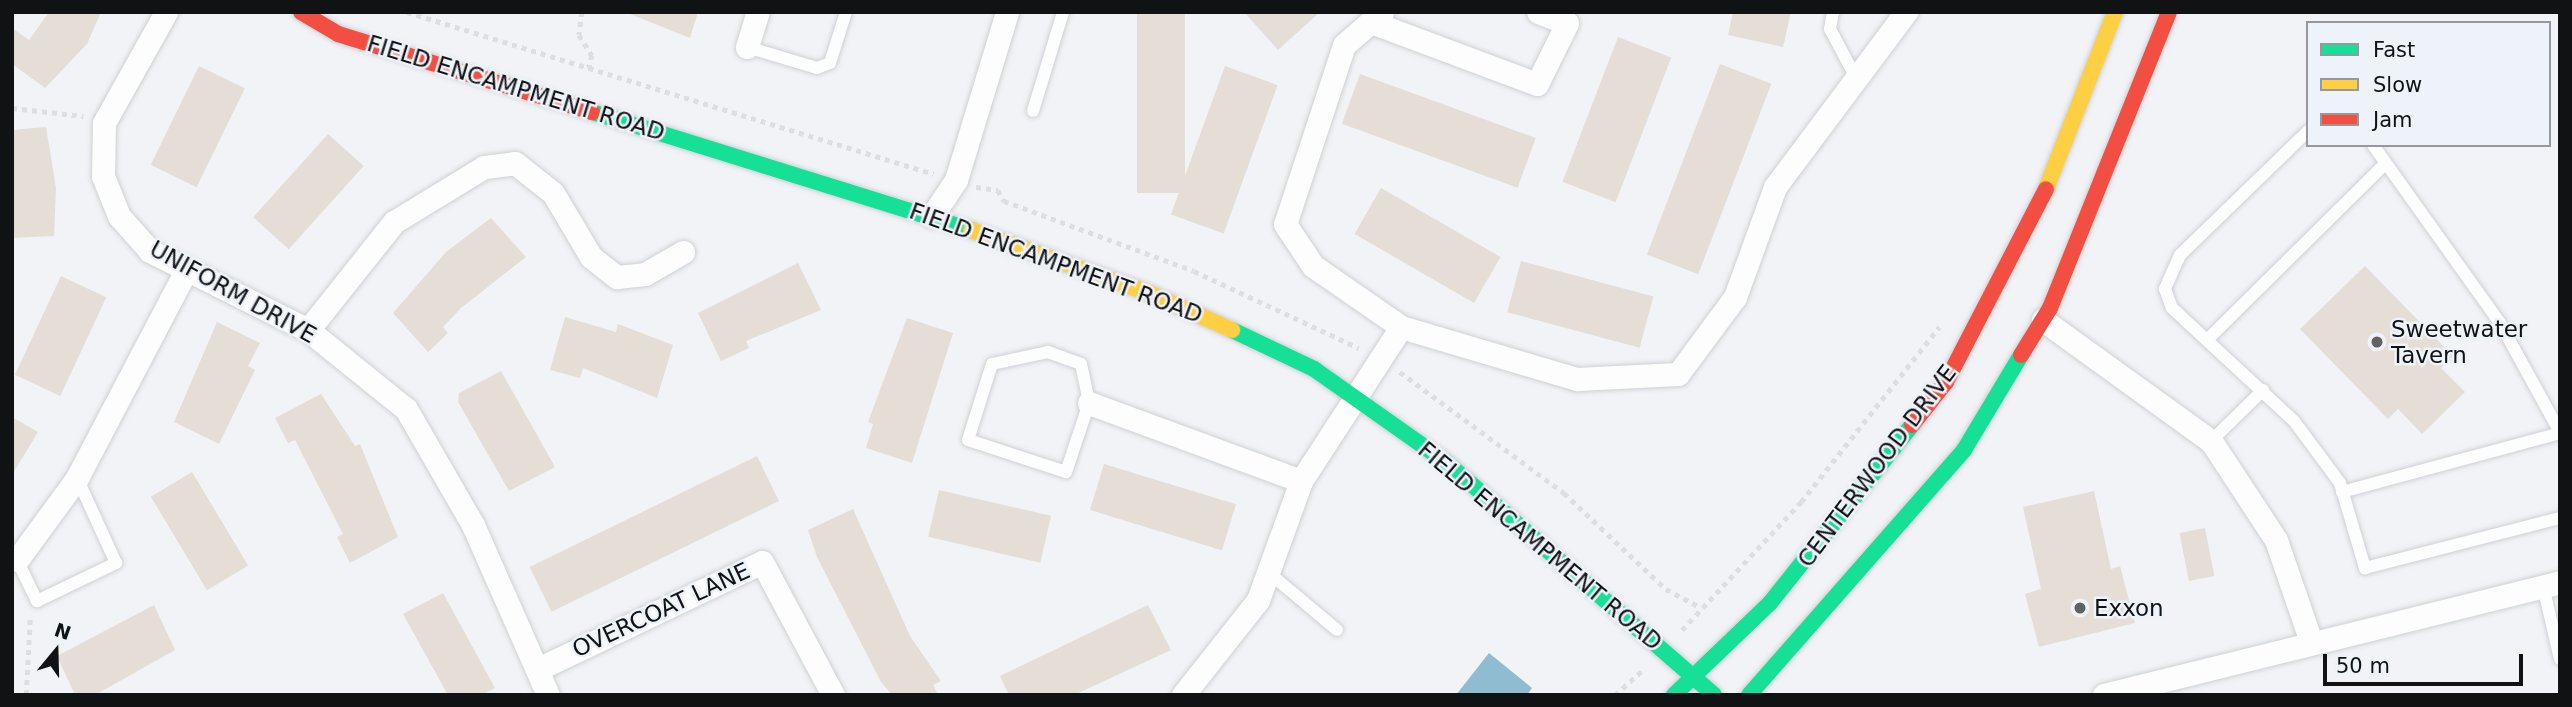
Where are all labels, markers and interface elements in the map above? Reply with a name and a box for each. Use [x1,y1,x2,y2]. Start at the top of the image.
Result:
legend [2306,21,2551,147]
street label: FIELD ENCAMPMENT ROAD [364,30,668,146]
text: Fast [2373,38,2415,62]
text: Slow [2373,73,2422,97]
text: Jam [2373,108,2413,132]
street label: FIELD ENCAMPMENT ROAD [906,197,1206,329]
street label: UNIFORM DRIVE [145,235,321,349]
place label: Sweetwater Tavern [2391,315,2527,369]
marker: Sweetwater Tavern [2369,334,2385,350]
street label: CENTERWOOD DRIVE [1792,359,1962,573]
street label: FIELD ENCAMPMENT ROAD [1413,436,1667,656]
street label: OVERCOAT LANE [568,557,754,663]
place label: Exxon [2094,594,2164,622]
marker: Exxon [2072,600,2088,616]
north arrow [21,616,91,686]
text: N [52,618,74,644]
scale bar [2327,640,2526,684]
text: 50 m [2336,654,2390,678]

